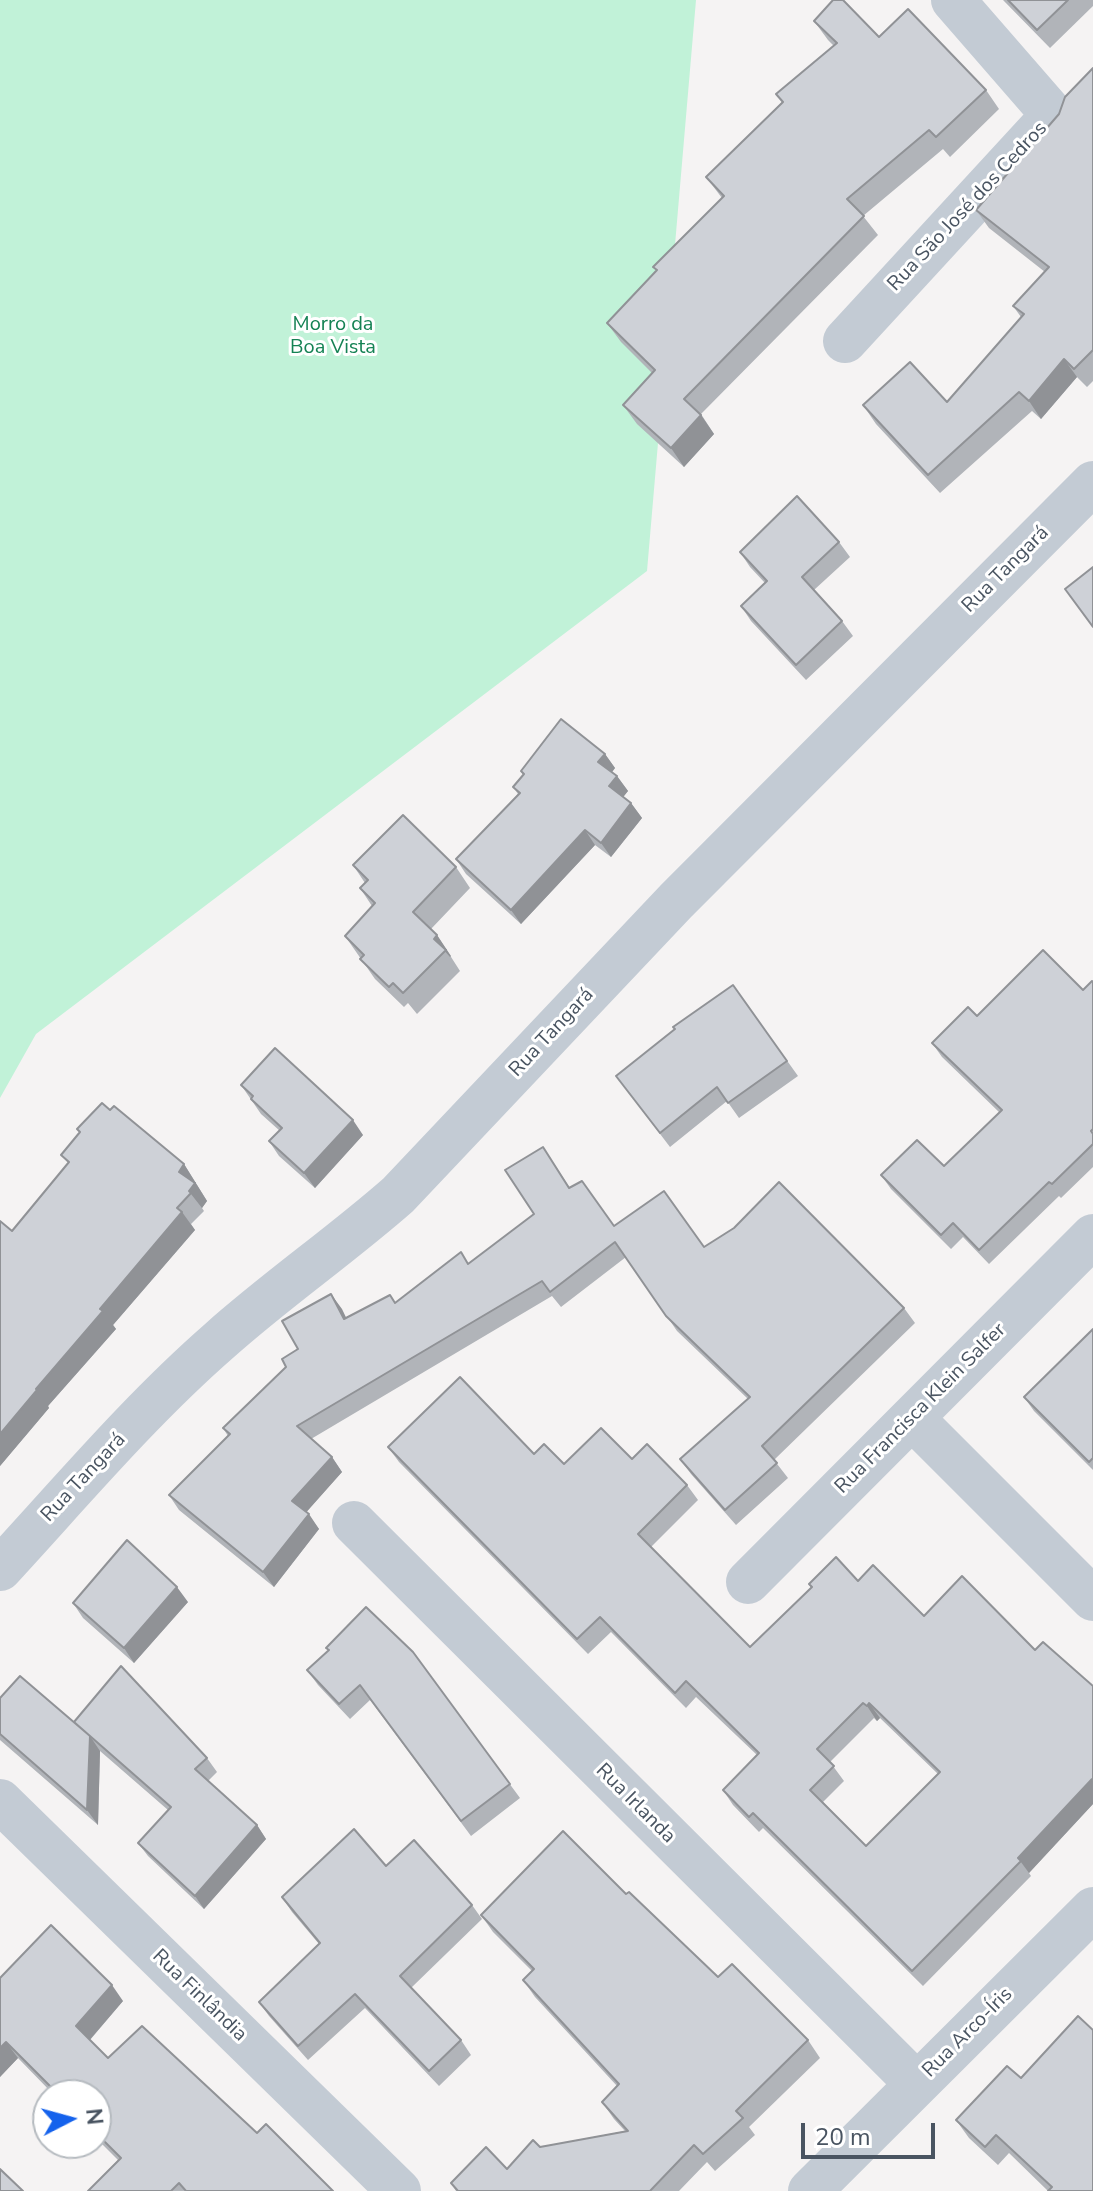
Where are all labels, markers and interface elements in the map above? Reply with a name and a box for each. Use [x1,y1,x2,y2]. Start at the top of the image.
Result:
street label: Rua São José dos Cedros [883,117,1053,297]
park label: Morro da Boa Vista [290,313,376,360]
street label: Rua Tangará [958,522,1054,618]
street label: Rua Tangará [505,984,599,1082]
street label: Rua Francisca Klein Salfer [831,1319,1011,1499]
street label: Rua Tangará [37,1429,131,1527]
street label: Rua Irlanda [590,1759,680,1849]
street label: Rua Finlândia [147,1945,251,2047]
street label: Rua Arco-Íris [918,1983,1018,2083]
north arrow [32,2079,112,2159]
text: N [78,2107,110,2126]
scale bar [805,2107,939,2157]
text: 20 m [815,2121,871,2153]

